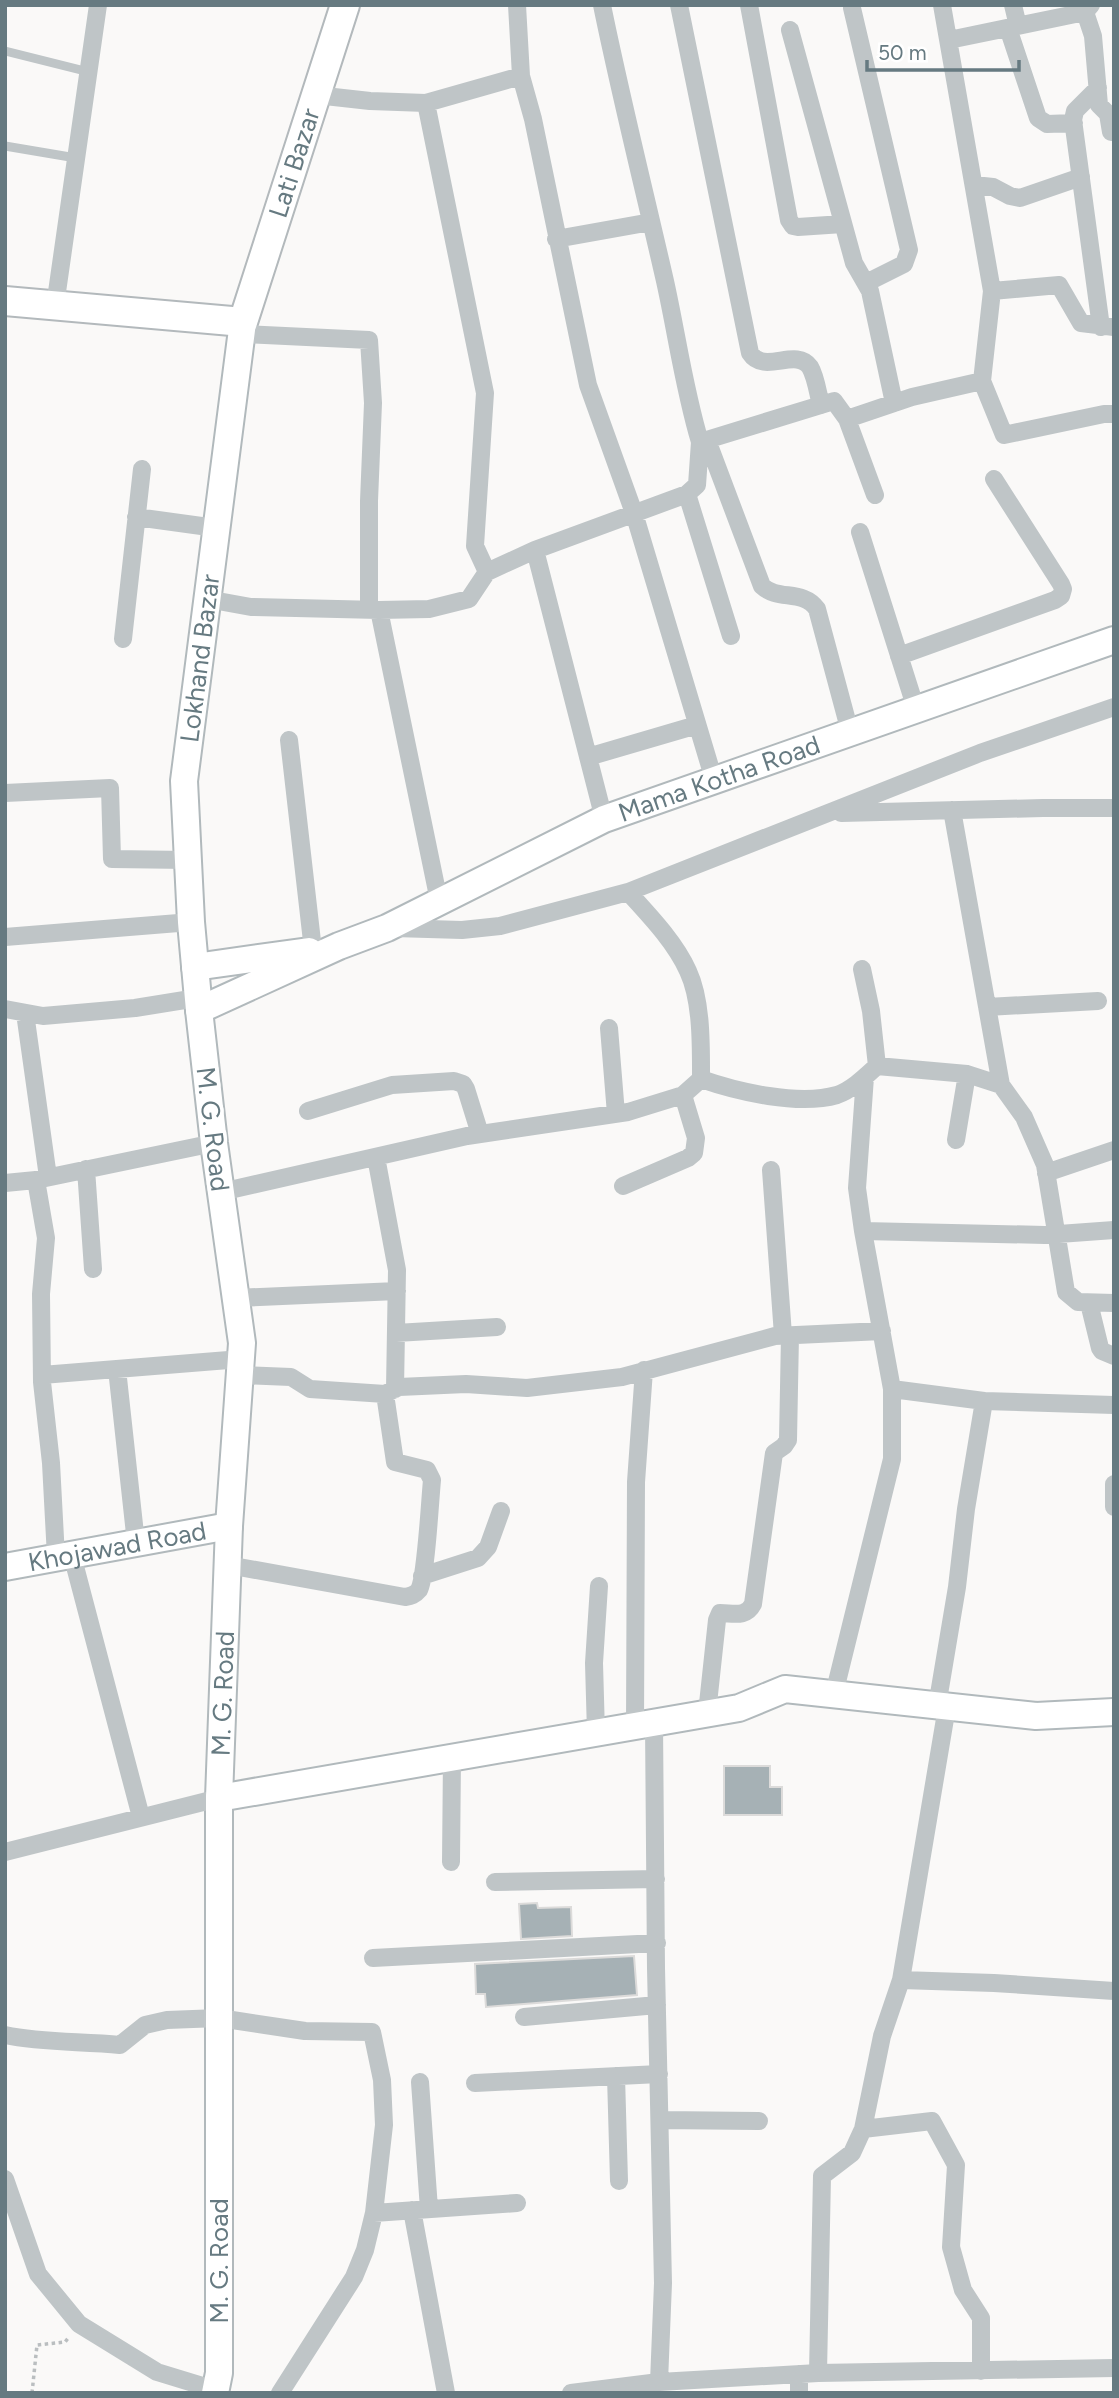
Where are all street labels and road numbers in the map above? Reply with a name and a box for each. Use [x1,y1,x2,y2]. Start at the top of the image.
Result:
street label: Lati Bazar [262,104,327,222]
street label: Lokhand Bazar [173,572,226,744]
street label: Mama Kotha Road [614,728,824,829]
street label: M. G. Road [189,1065,237,1193]
street label: Khojawad Road [25,1514,209,1578]
street label: M. G. Road [205,1630,241,1757]
street label: M. G. Road [203,2198,235,2324]

